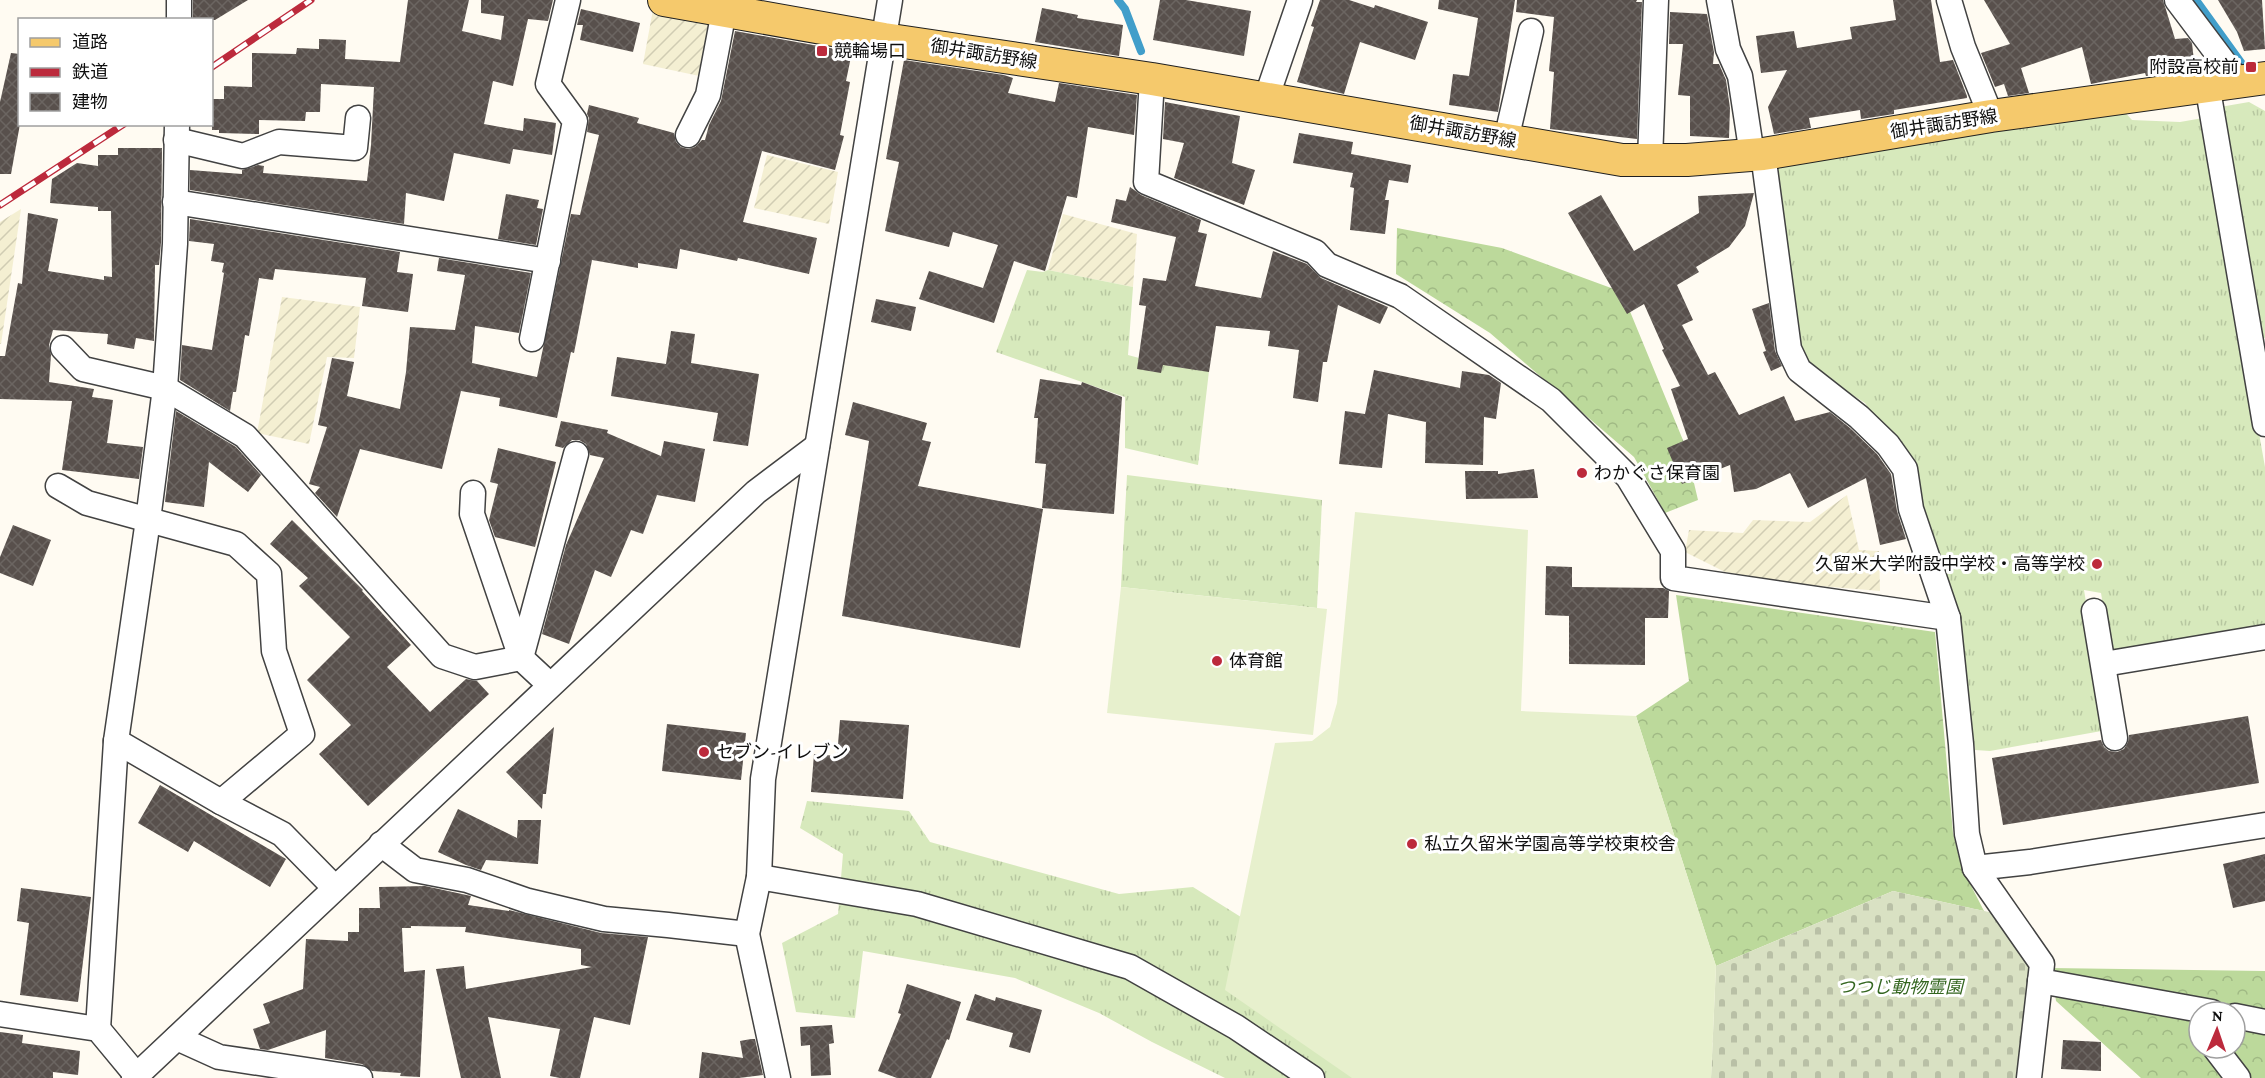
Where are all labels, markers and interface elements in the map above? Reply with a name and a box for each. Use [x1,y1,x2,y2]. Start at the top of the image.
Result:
legend [18,18,213,126]
text: 道路 [72,32,108,52]
street label: 御井諏訪野線 [929,36,1039,72]
place label: 競輪場口 [834,41,906,61]
marker: 競輪場口 [815,44,829,58]
place label: 附設高校前 [2149,57,2239,77]
marker: 附設高校前 [2244,60,2258,74]
text: 鉄道 [72,62,108,82]
text: 建物 [72,92,108,112]
street label: 御井諏訪野線 [1889,106,1999,142]
street label: 御井諏訪野線 [1408,113,1518,151]
place label: わかぐさ保育園 [1594,463,1720,483]
marker: わかぐさ保育園 [1575,466,1589,480]
place label: 久留米大学附設中学校・高等学校 [1815,554,2085,574]
marker: 久留米大学附設中学校・高等学校 [2090,557,2104,571]
place label: 体育館 [1229,651,1283,671]
marker: 体育館 [1210,654,1224,668]
place label: セブン-イレブン [716,742,849,762]
marker: セブン-イレブン [697,745,711,759]
place label: 私立久留米学園高等学校東校舎 [1424,834,1676,854]
marker: 私立久留米学園高等学校東校舎 [1405,837,1419,851]
park label: つつじ動物霊園 [1837,977,1966,997]
north arrow [2187,1000,2247,1060]
text: N [2212,1007,2223,1024]

